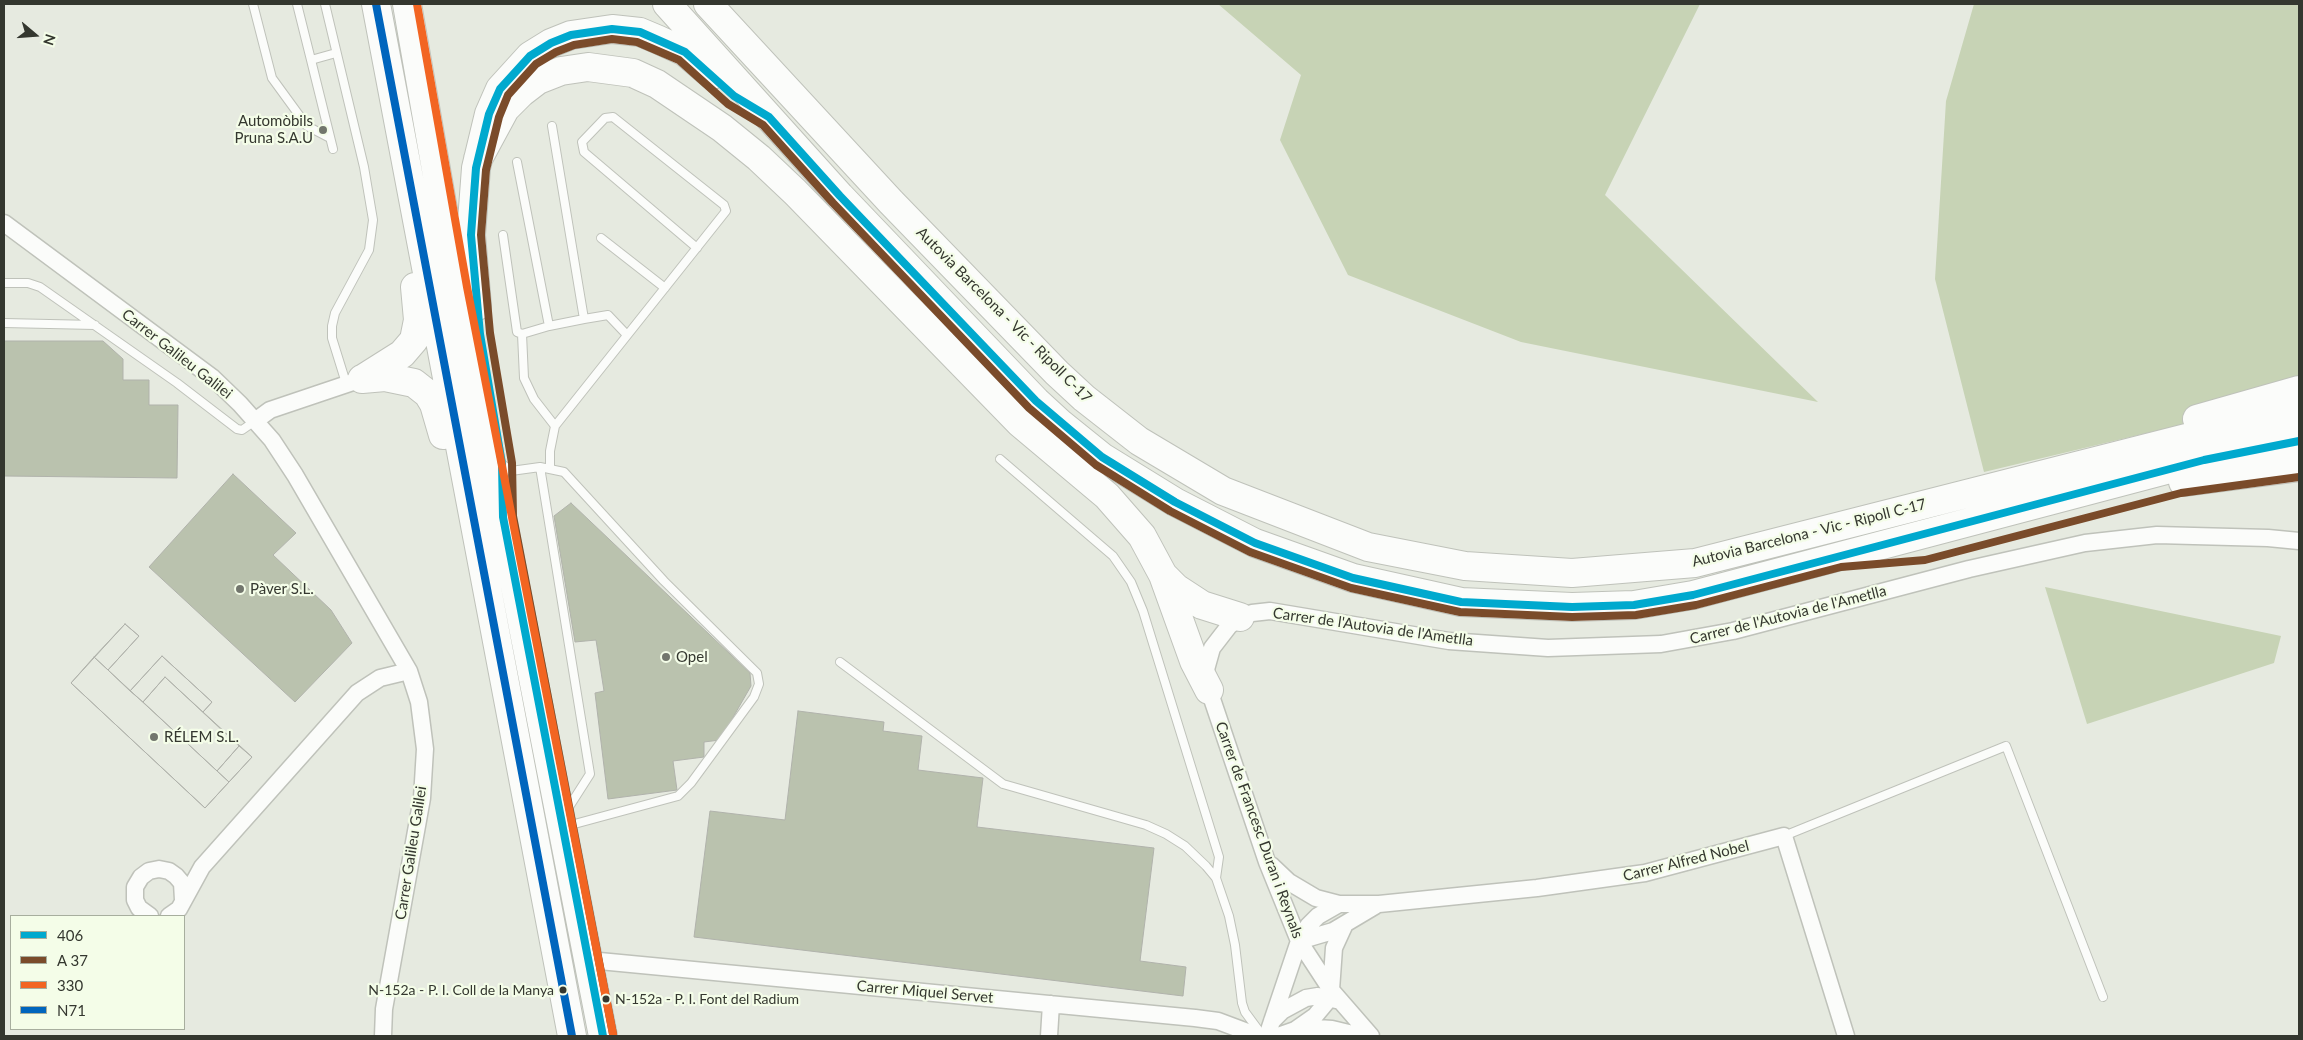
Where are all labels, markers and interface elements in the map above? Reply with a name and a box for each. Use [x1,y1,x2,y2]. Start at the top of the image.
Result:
north arrow [10,10,60,60]
text: N [40,32,59,48]
place label: Automòbils Pruna S.A.U [235,112,313,147]
marker: Automòbils Pruna S.A.U [317,124,329,136]
street label: Autovia Barcelona - Vic - Ripoll C-17 [913,224,1095,406]
street label: Carrer Galileu Galilei [118,305,236,403]
street label: Autovia Barcelona - Vic - Ripoll C-17 [1690,495,1928,571]
place label: Pàver S.L. [250,580,314,598]
street label: Carrer de l'Autovia de l'Ametlla [1688,582,1888,648]
marker: Pàver S.L. [234,583,246,595]
street label: Carrer de l'Autovia de l'Ametlla [1272,604,1474,650]
place label: Opel [676,648,708,666]
marker: Opel [660,651,672,663]
street label: Carrer de Francesc Duran i Reynals [1211,719,1307,941]
place label: RÉLEM S.L. [164,728,239,746]
marker: RÉLEM S.L. [148,731,160,743]
street label: Carrer Galileu Galilei [392,785,430,921]
street label: Carrer Alfred Nobel [1621,837,1751,885]
legend [10,915,185,1030]
text: 406 [57,926,83,944]
text: A 37 [57,951,88,969]
text: 330 [57,976,83,994]
street label: Carrer Miquel Servet [856,977,994,1007]
place label: N-152a - P. I. Coll de la Manya [368,982,554,998]
marker: N-152a - P. I. Coll de la Manya [558,985,568,995]
place label: N-152a - P. I. Font del Radium [615,991,799,1007]
marker: N-152a - P. I. Font del Radium [601,994,611,1004]
text: N71 [57,1001,86,1019]

